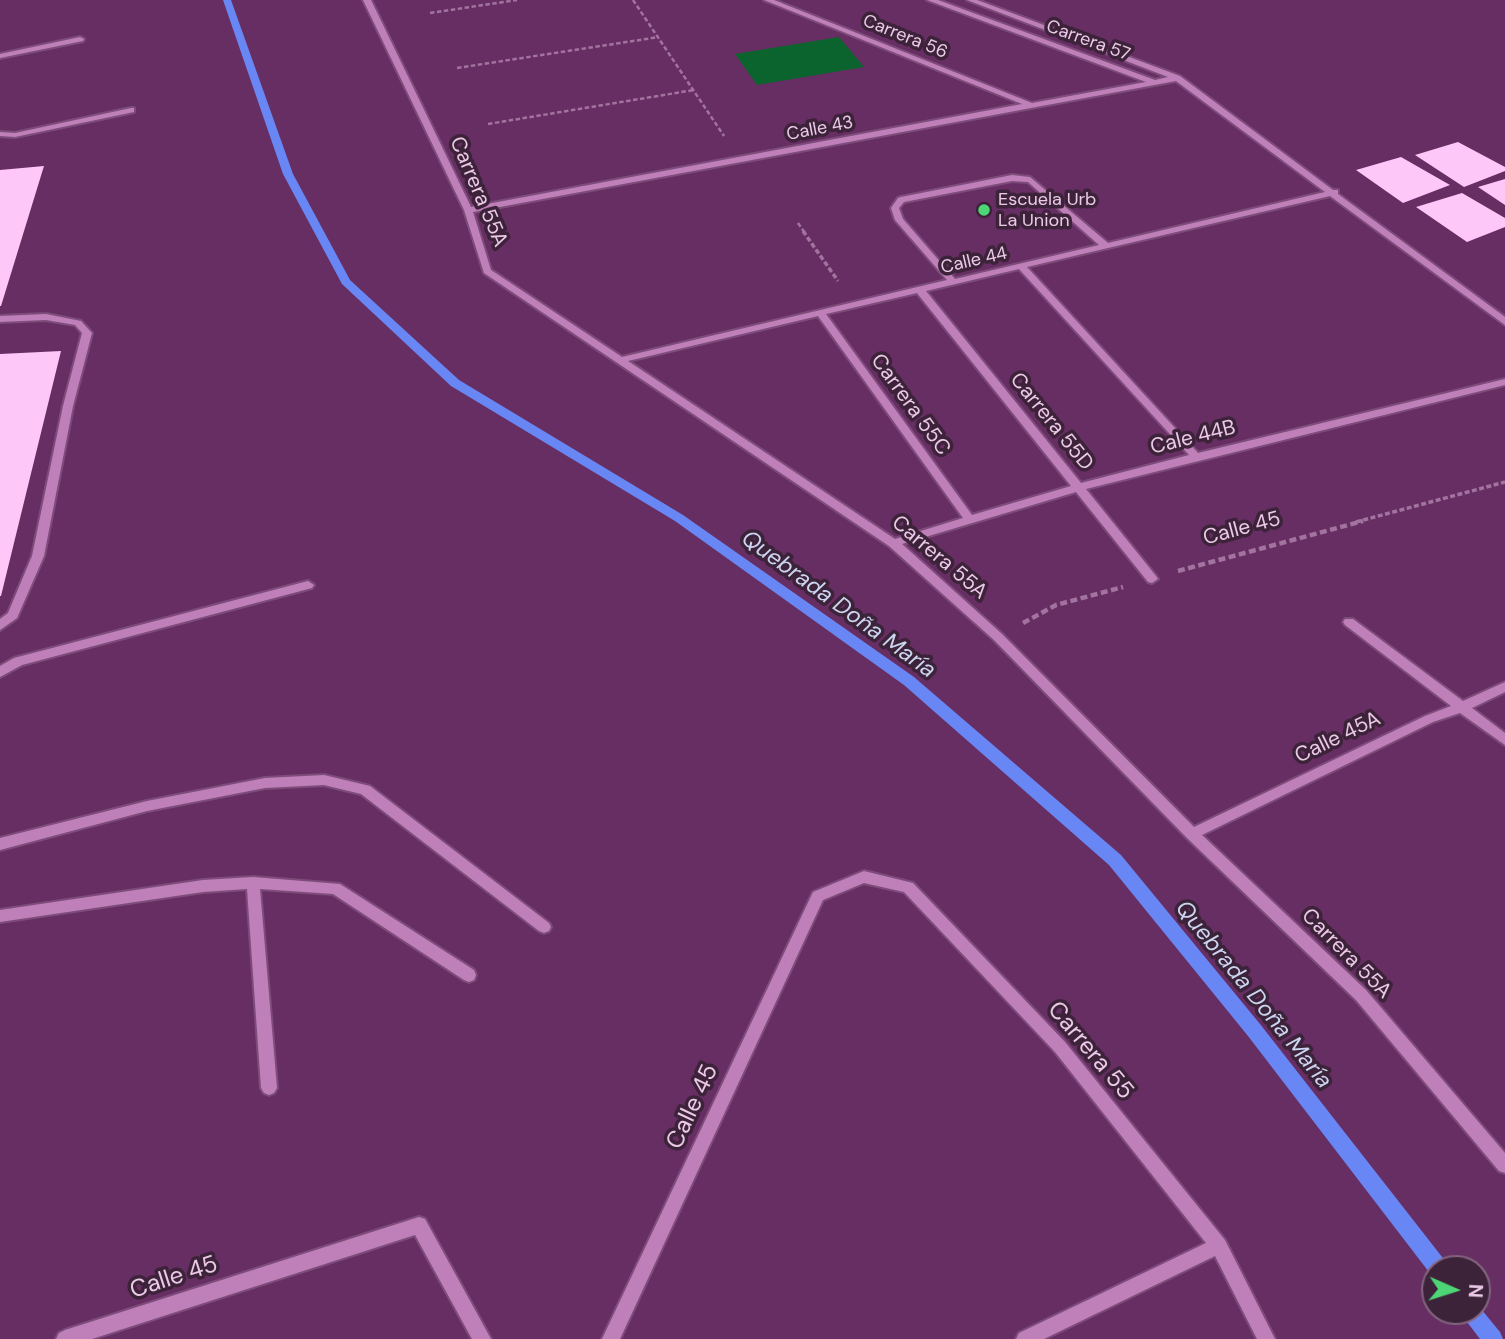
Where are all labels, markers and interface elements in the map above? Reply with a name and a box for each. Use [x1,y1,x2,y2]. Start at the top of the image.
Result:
street label: Carrera 56 [859,10,951,64]
street label: Carrera 57 [1043,16,1133,66]
street label: Calle 43 [785,112,855,146]
street label: Carrera 55A [444,133,512,251]
place label: Escuela Urb La Union [998,189,1096,232]
marker: Escuela Urb La Union [976,202,992,218]
street label: Calle 44 [939,243,1009,279]
street label: Carrera 55C [865,349,955,461]
street label: Carrera 55D [1004,368,1098,476]
street label: Cale 44B [1148,415,1238,461]
street label: Calle 45 [1201,507,1283,551]
street label: Carrera 55A [886,511,992,605]
water label: Quebrada Doña María [735,525,941,685]
street label: Calle 45A [1291,707,1385,769]
water label: Quebrada Doña María [1169,895,1337,1095]
street label: Carrera 55A [1296,904,1396,1004]
street label: Carrera 55 [1041,996,1139,1106]
street label: Calle 45 [661,1060,725,1154]
street label: Calle 45 [127,1250,221,1306]
north arrow [1421,1255,1491,1325]
text: N [1463,1283,1488,1299]

